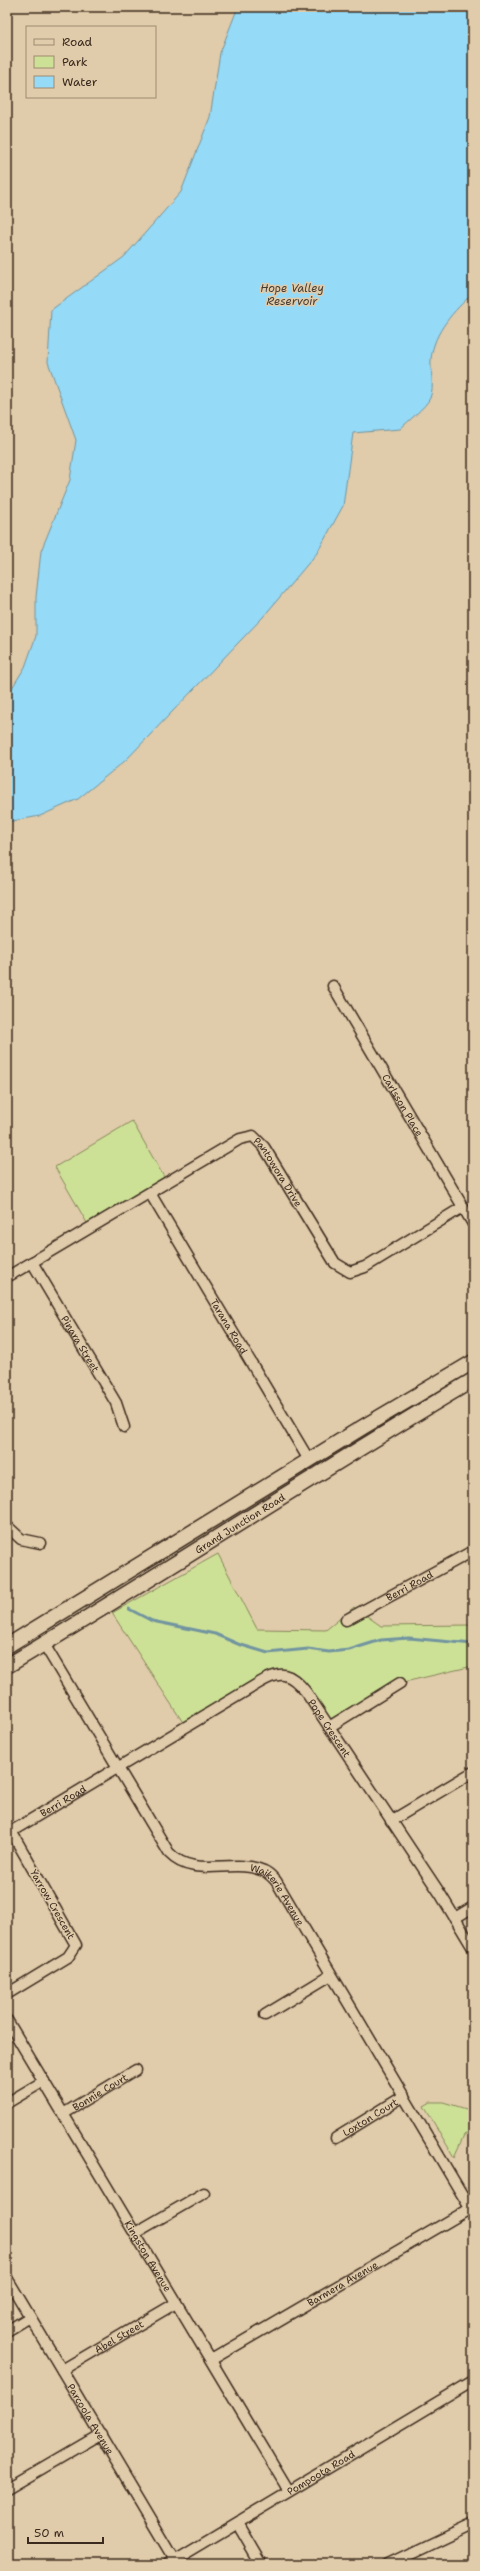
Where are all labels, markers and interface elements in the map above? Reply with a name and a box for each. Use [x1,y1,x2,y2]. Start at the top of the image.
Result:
legend [26,26,156,98]
text: Road [62,34,93,50]
text: Park [62,54,88,70]
text: Water [62,74,98,90]
water label: Hope Valley Reservoir [260,281,324,309]
street label: Carlsson Place [379,1072,426,1139]
street label: Pantowora Drive [251,1134,305,1209]
street label: Tarana Road [207,1296,251,1357]
street label: Pinara Street [58,1313,102,1375]
street label: Grand Junction Road [192,1490,288,1557]
street label: Berri Road [384,1568,436,1604]
street label: Pope Crescent [305,1696,354,1760]
street label: Berri Road [38,1782,89,1820]
street label: Waikerie Avenue [249,1861,307,1928]
street label: Yarrow Crescent [27,1867,78,1942]
street label: Bonnie Court [70,2071,130,2114]
street label: Loxton Court [340,2095,400,2139]
street label: Kingston Avenue [121,2218,174,2295]
street label: Barmera Avenue [305,2258,380,2309]
street label: Abel Street [92,2318,146,2356]
street label: Parcoola Avenue [64,2381,117,2457]
street label: Pompoota Road [285,2447,358,2498]
scale bar [28,2519,103,2545]
text: 50 m [34,2525,64,2541]

